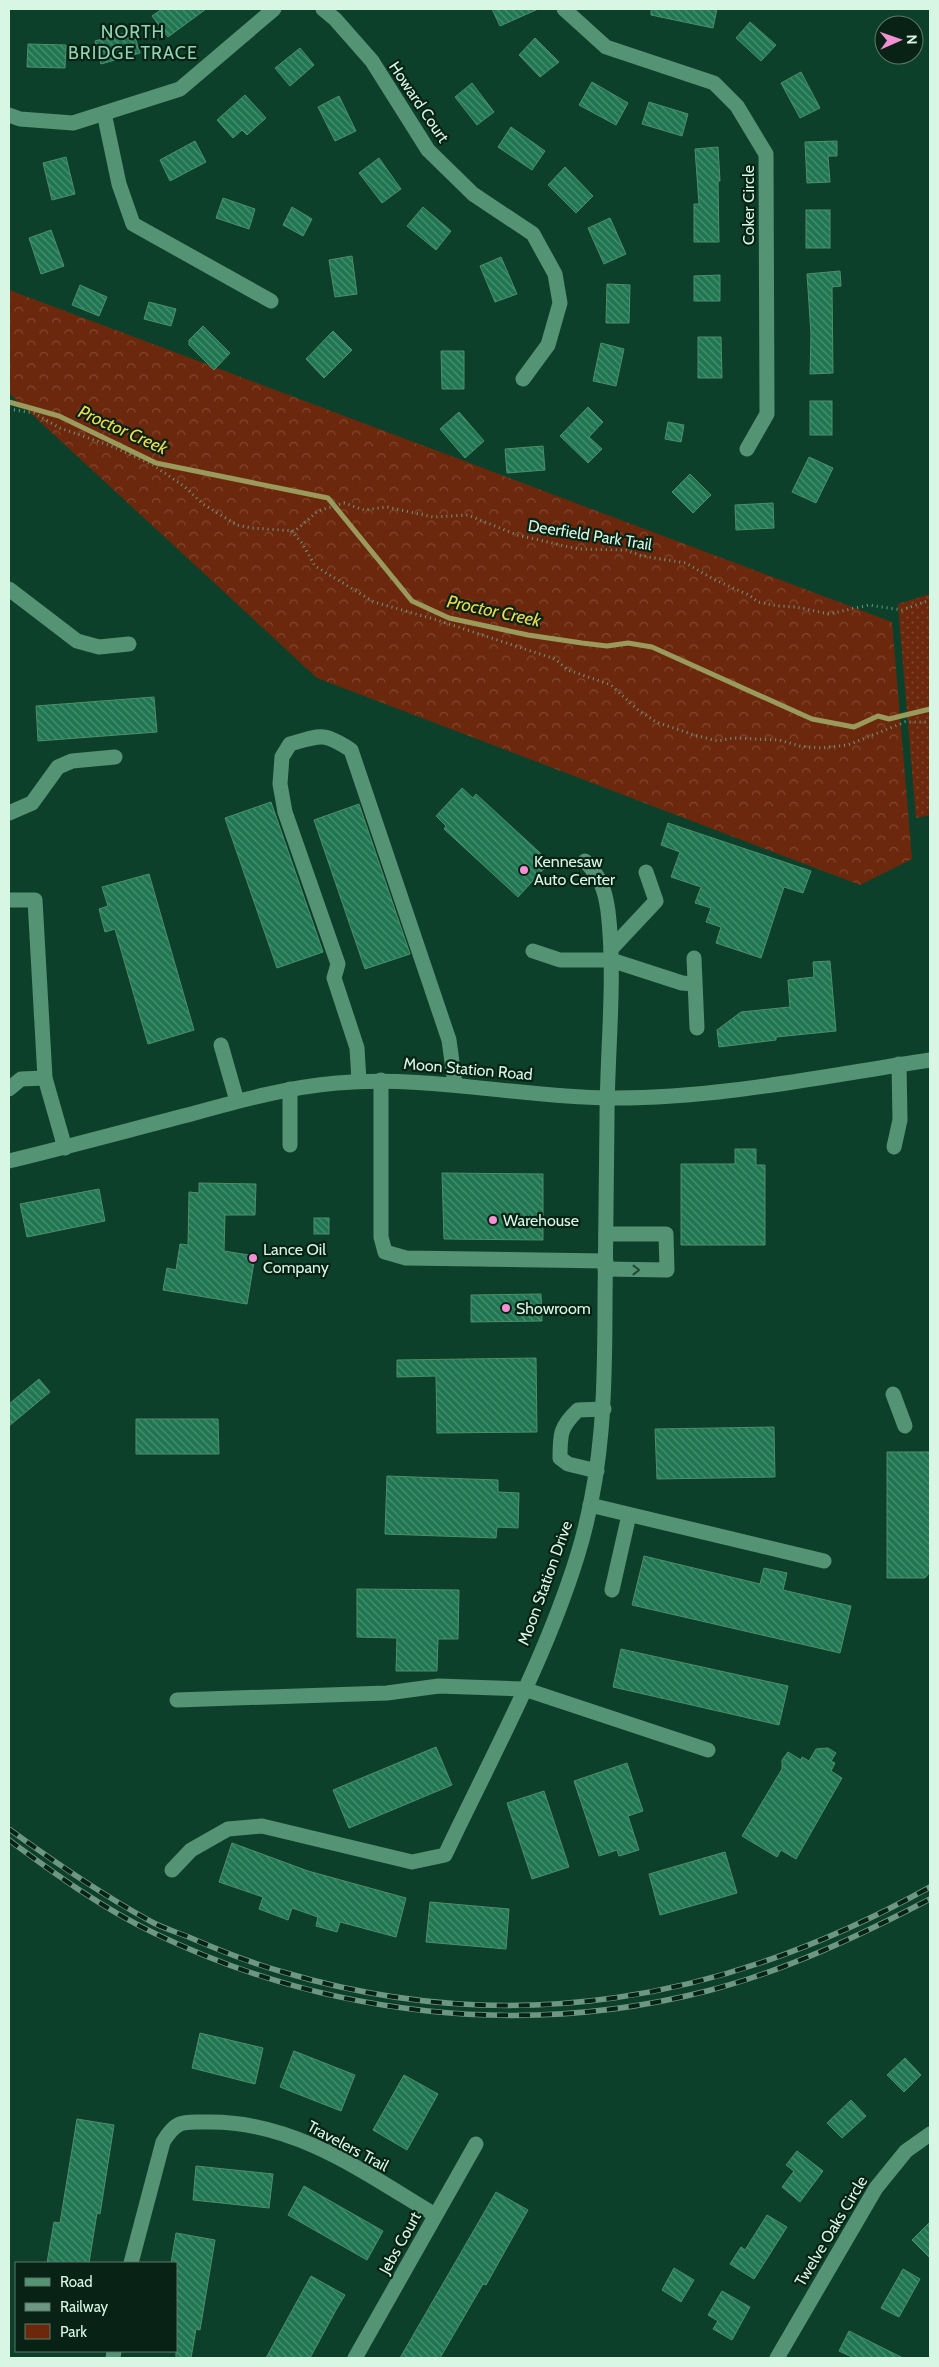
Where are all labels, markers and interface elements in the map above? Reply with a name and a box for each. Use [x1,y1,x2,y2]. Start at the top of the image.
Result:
north arrow [874,15,924,65]
district label: NORTH BRIDGE TRACE [68,21,198,64]
text: N [903,34,921,45]
street label: Howard Court [385,58,453,147]
street label: Coker Circle [739,165,758,245]
water label: Proctor Creek [75,401,172,460]
street label: Deerfield Park Trail [527,516,654,554]
water label: Proctor Creek [445,590,544,632]
place label: Kennesaw Auto Center [534,852,616,889]
marker: Kennesaw Auto Center [518,864,530,876]
street label: Moon Station Road [403,1054,533,1084]
place label: Warehouse [503,1211,579,1230]
marker: Warehouse [487,1214,499,1226]
place label: Lance Oil Company [263,1240,329,1277]
marker: Lance Oil Company [247,1252,259,1264]
one-way arrow [632,1265,640,1275]
place label: Showroom [516,1299,591,1318]
marker: Showroom [500,1302,512,1314]
street label: Moon Station Drive [514,1518,576,1648]
street label: Travelers Trail [304,2117,392,2175]
street label: Twelve Oaks Circle [791,2172,871,2290]
street label: Jebs Court [375,2208,425,2278]
legend [15,2262,178,2352]
text: Road [60,2273,93,2291]
text: Railway [60,2298,109,2316]
text: Park [60,2323,87,2341]

